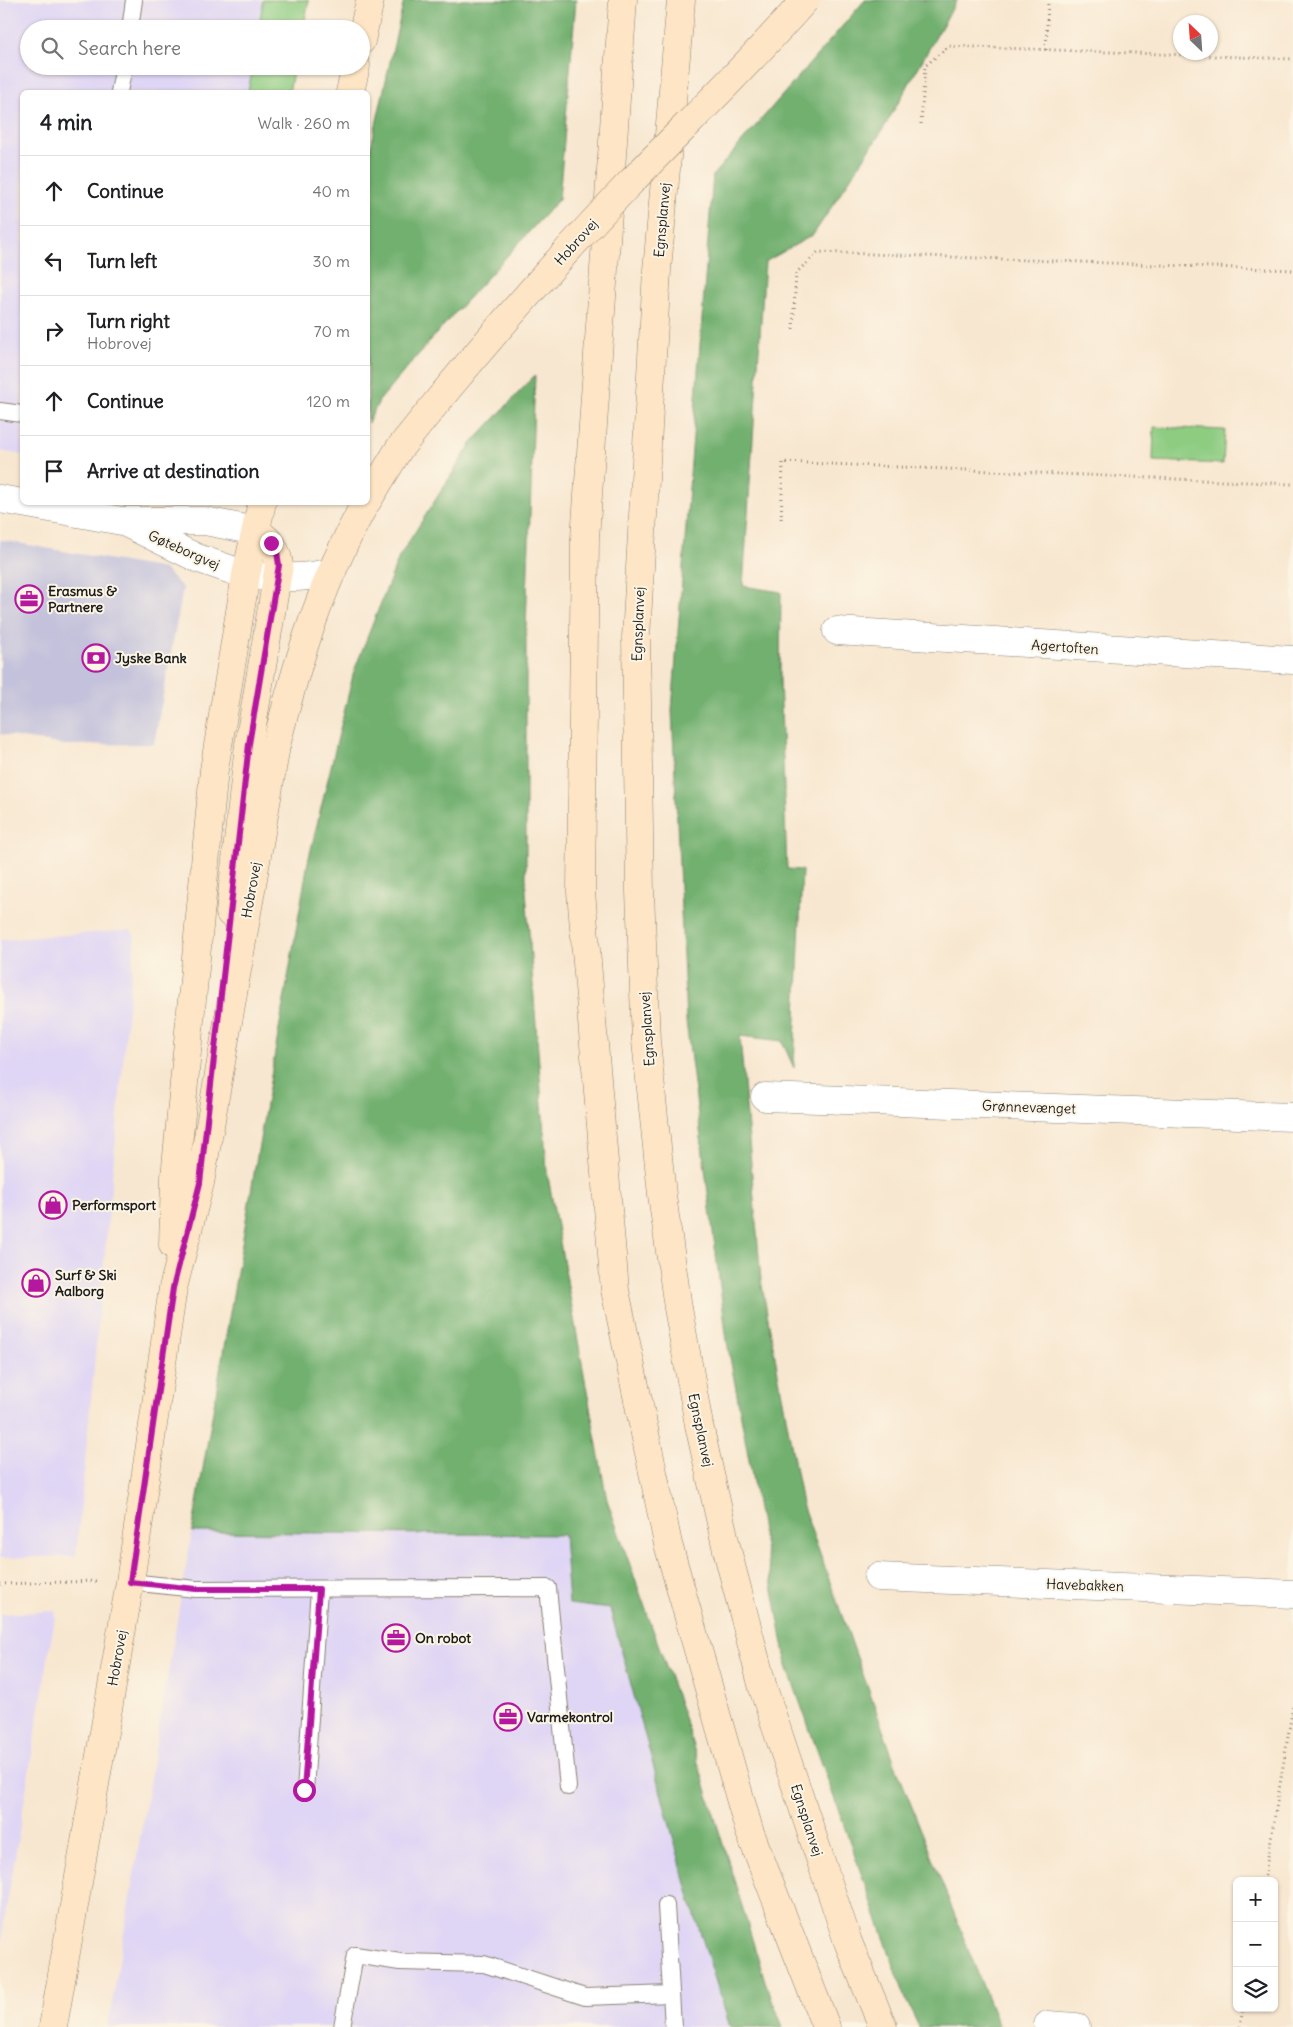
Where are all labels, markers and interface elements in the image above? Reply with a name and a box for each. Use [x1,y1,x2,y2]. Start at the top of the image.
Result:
north arrow [1173,15,1218,60]
search box [20,20,370,75]
icon: search [38,34,66,62]
text: Search here [78,36,181,60]
text: 4 min [40,109,92,136]
text: Walk · 260 m [258,113,350,133]
icon: ahead [40,177,68,205]
text: Continue [87,179,164,203]
text: 40 m [312,181,350,201]
street label: Egnsplanvej [650,182,674,258]
street label: Hobrovej [550,215,602,269]
icon: left [40,247,68,275]
text: Turn left [87,249,157,273]
text: 30 m [313,251,350,271]
text: Turn right [87,309,170,333]
icon: right [40,317,68,345]
text: 70 m [314,321,350,341]
text: Hobrovej [87,333,152,353]
icon: ahead [40,387,68,415]
text: Continue [87,389,164,413]
text: 120 m [307,391,350,411]
icon: arrive [40,457,68,485]
text: Arrive at destination [87,459,260,483]
street label: Gøteborgvej [145,526,223,574]
route end [260,532,283,555]
place label: Erasmus & Partnere [48,582,117,616]
office icon: Erasmus & Partnere [14,584,44,614]
street label: Egnsplanvej [628,586,648,662]
street label: Agertoften [1031,636,1099,658]
bank icon: Jyske Bank [81,643,111,673]
place label: Jyske Bank [115,649,187,667]
street label: Hobrovej [237,861,265,919]
street label: Egnsplanvej [635,991,659,1067]
street label: Grønnevænget [982,1096,1077,1118]
shop icon: Performsport [38,1190,68,1220]
place label: Performsport [72,1196,156,1214]
place label: Surf & Ski Aalborg [55,1266,117,1300]
shop icon: Surf & Ski Aalborg [21,1268,51,1298]
street label: Egnsplanvej [684,1392,718,1468]
street label: Havebakken [1046,1575,1124,1595]
office icon: On robot [381,1623,411,1653]
street label: Hobrovej [103,1629,131,1687]
place label: On robot [415,1629,471,1647]
office icon: Varmekontrol [493,1702,523,1732]
place label: Varmekontrol [527,1708,613,1726]
route start [293,1779,316,1802]
street label: Egnsplanvej [787,1782,827,1858]
map controls [1233,1877,1278,2012]
button: + [1233,1877,1278,1922]
button: − [1233,1922,1278,1967]
button: layers [1233,1967,1278,2012]

